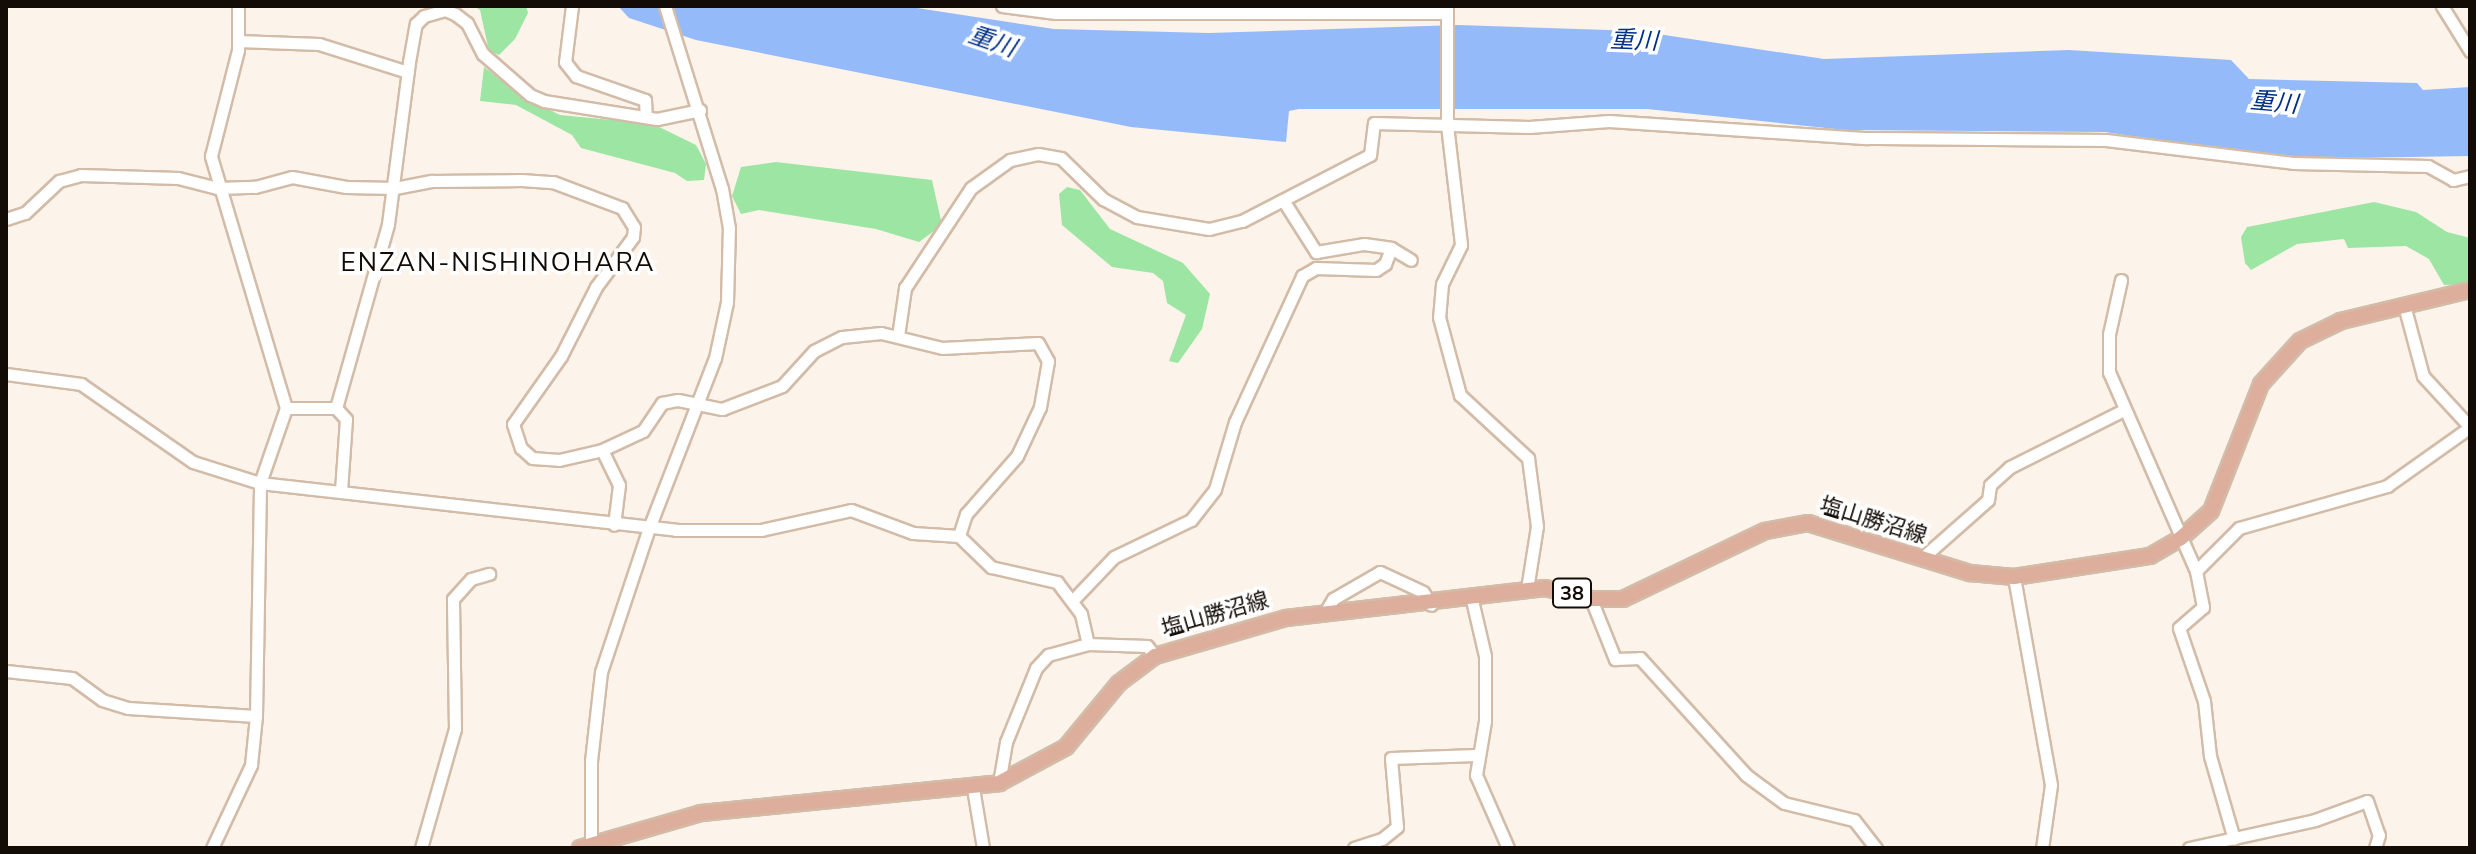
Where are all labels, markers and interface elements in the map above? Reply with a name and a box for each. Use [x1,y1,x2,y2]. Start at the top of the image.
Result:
water label: 重川 [965,21,1019,63]
water label: 重川 [1610,26,1658,56]
water label: 重川 [2249,87,2299,119]
district label: ENZAN-NISHINOHARA [341,247,655,279]
street label: 塩山勝沼線 [1817,492,1929,550]
road number: 38 [1552,577,1592,609]
street label: 塩山勝沼線 [1158,587,1272,643]

